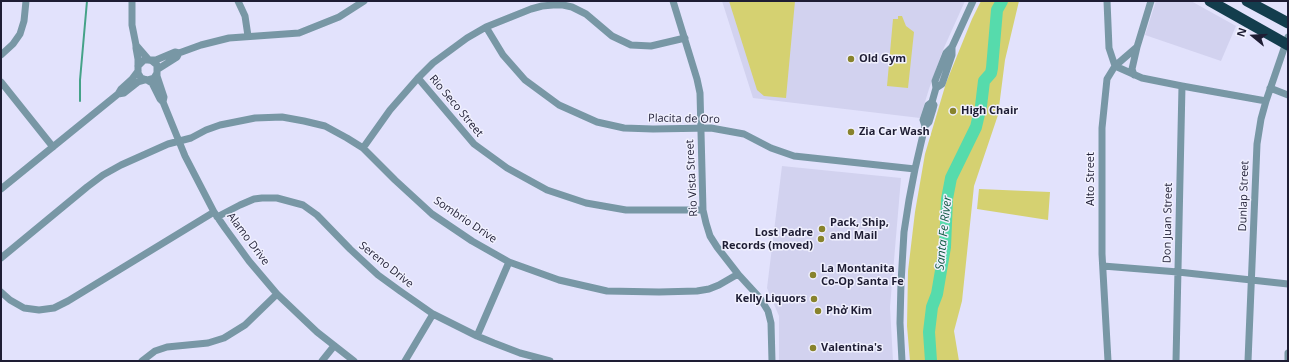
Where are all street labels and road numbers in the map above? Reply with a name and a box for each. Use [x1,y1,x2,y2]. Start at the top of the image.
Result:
street label: Rio Seco Street [426,72,486,140]
street label: Placita de Oro [648,112,720,126]
street label: Rio Vista Street [683,139,701,217]
street label: Alto Street [1084,152,1098,206]
street label: Dunlap Street [1236,160,1252,232]
street label: Don Juan Street [1161,183,1175,263]
street label: Sombrio Drive [431,194,499,246]
street label: Alamo Drive [224,210,272,268]
street label: Sereno Drive [356,239,416,291]

